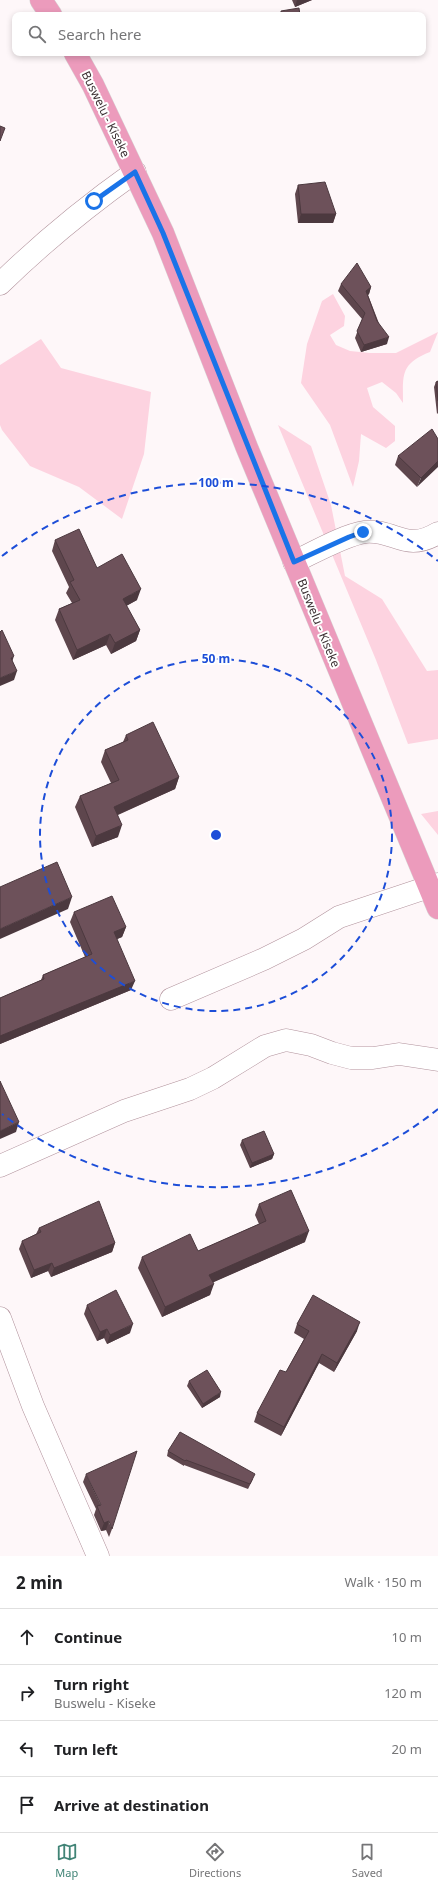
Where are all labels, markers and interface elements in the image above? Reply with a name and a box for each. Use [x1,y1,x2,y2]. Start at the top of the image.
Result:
search box [12,12,426,56]
icon: search [26,23,48,45]
text: Search here [58,24,141,44]
street label: Buswelu - Kiseke [78,68,134,160]
route start [85,192,103,210]
text: 100 m [198,474,234,491]
route end [354,523,372,541]
street label: Buswelu - Kiseke [294,576,345,670]
text: 50 m [202,650,230,667]
centre of rings [209,828,223,842]
text: 2 min [16,1571,63,1594]
text: Walk · 150 m [344,1573,422,1591]
icon: ahead [16,1626,38,1648]
text: Continue [54,1627,122,1647]
text: 10 m [392,1628,422,1646]
text: Turn right [54,1674,129,1694]
icon: right [16,1682,38,1704]
text: 120 m [384,1684,422,1702]
text: Buswelu - Kiseke [54,1694,156,1712]
icon: left [16,1738,38,1760]
text: Turn left [54,1739,118,1759]
text: 20 m [392,1740,422,1758]
icon: arrive [16,1794,38,1816]
text: Arrive at destination [54,1795,209,1815]
tab: Map [55,1841,78,1880]
tab: Directions [189,1841,241,1880]
tab: Saved [352,1841,383,1880]

